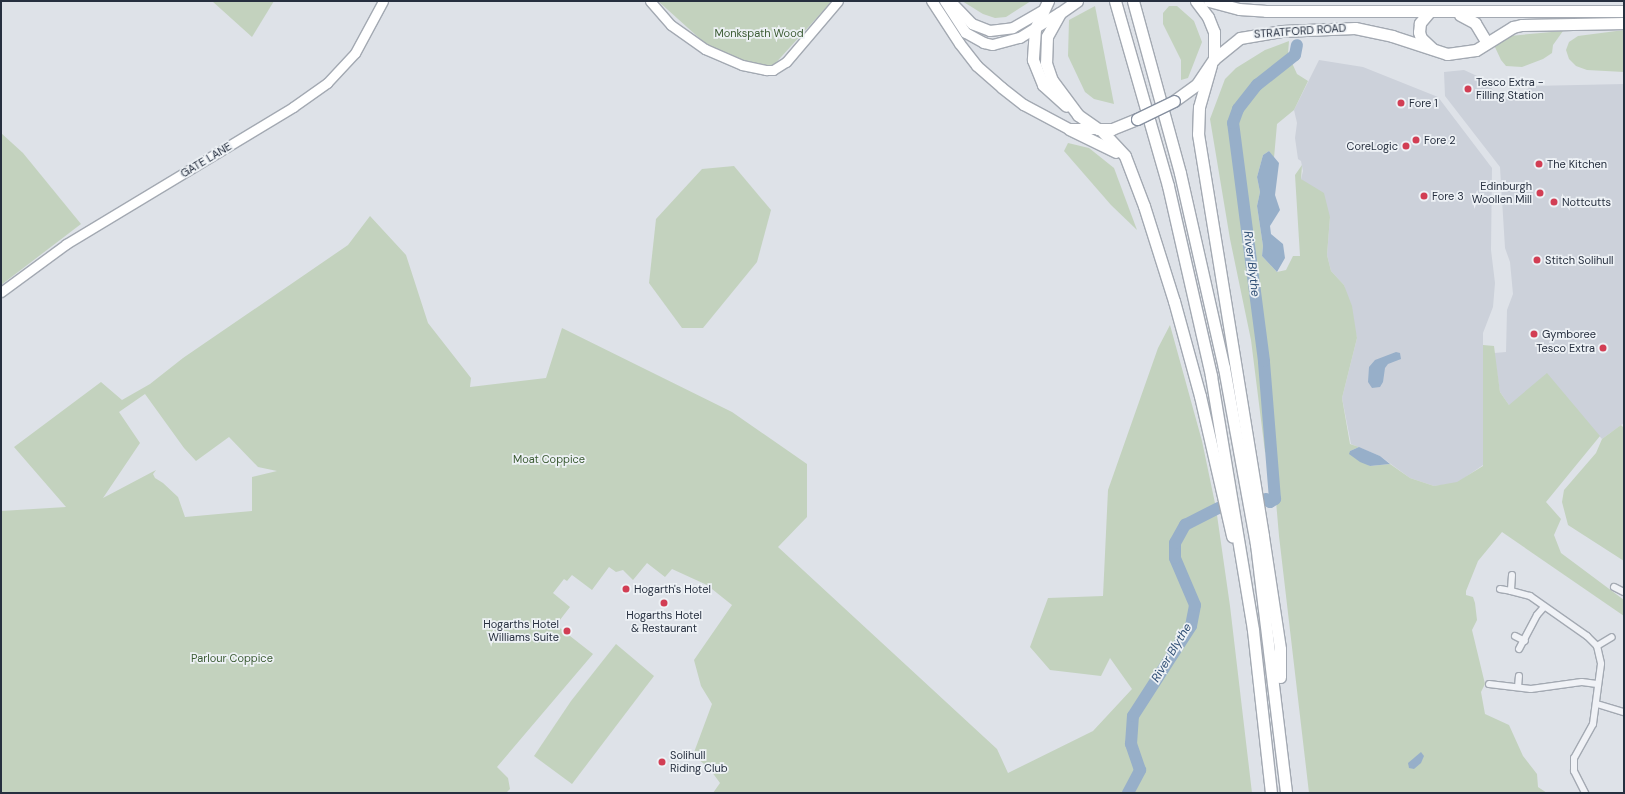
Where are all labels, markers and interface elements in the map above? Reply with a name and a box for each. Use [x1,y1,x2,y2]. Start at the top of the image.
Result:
street label: STRATFORD ROAD [1254,21,1346,41]
park label: Monkspath Wood [714,26,804,40]
place label: Tesco Extra - Filling Station [1476,76,1544,102]
marker: Tesco Extra - Filling Station [1463,84,1473,94]
place label: Fore 1 [1409,96,1438,110]
marker: Fore 1 [1396,98,1406,108]
place label: Fore 2 [1424,133,1456,147]
marker: Fore 2 [1411,135,1421,145]
place label: CoreLogic [1347,139,1398,153]
street label: GATE LANE [178,140,234,180]
marker: CoreLogic [1401,141,1411,151]
place label: The Kitchen [1547,157,1607,171]
marker: The Kitchen [1534,159,1544,169]
place label: Edinburgh Woollen Mill [1472,180,1532,206]
marker: Edinburgh Woollen Mill [1535,188,1545,198]
place label: Fore 3 [1432,189,1464,203]
marker: Fore 3 [1419,191,1429,201]
place label: Nottcutts [1562,195,1611,209]
marker: Nottcutts [1549,197,1559,207]
water label: River Blythe [1240,230,1262,298]
place label: Stitch Solihull [1545,253,1614,267]
marker: Stitch Solihull [1532,255,1542,265]
place label: Gymboree [1542,327,1596,341]
marker: Gymboree [1529,329,1539,339]
place label: Tesco Extra [1536,341,1595,355]
marker: Tesco Extra [1598,343,1608,353]
park label: Moat Coppice [513,452,585,466]
place label: Hogarth's Hotel [634,582,711,596]
marker: Hogarth's Hotel [621,584,631,594]
marker: Hogarths Hotel & Restaurant [659,598,669,608]
place label: Hogarths Hotel & Restaurant [626,609,702,635]
place label: Hogarths Hotel Williams Suite [483,618,559,644]
water label: River Blythe [1149,621,1195,685]
marker: Hogarths Hotel Williams Suite [562,626,572,636]
park label: Parlour Coppice [191,651,273,665]
place label: Solihull Riding Club [670,749,728,775]
marker: Solihull Riding Club [657,757,667,767]

